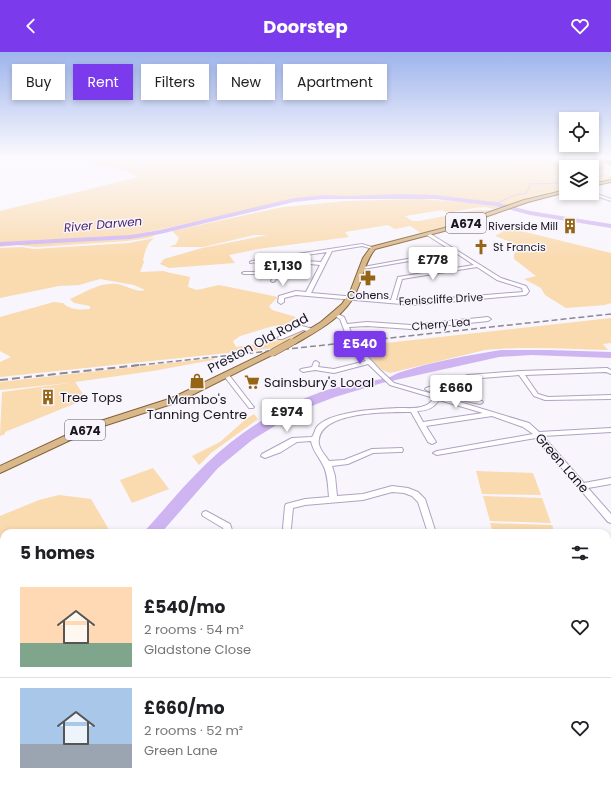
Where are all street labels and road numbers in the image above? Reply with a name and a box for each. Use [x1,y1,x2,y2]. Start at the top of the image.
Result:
road number: A674 [446,213,486,233]
street label: Feniscliffe Drive [398,289,484,309]
street label: Preston Old Road [204,308,312,378]
street label: Cherry Lea [411,313,471,335]
road number: A674 [65,420,105,440]
street label: Green Lane [531,429,593,497]

